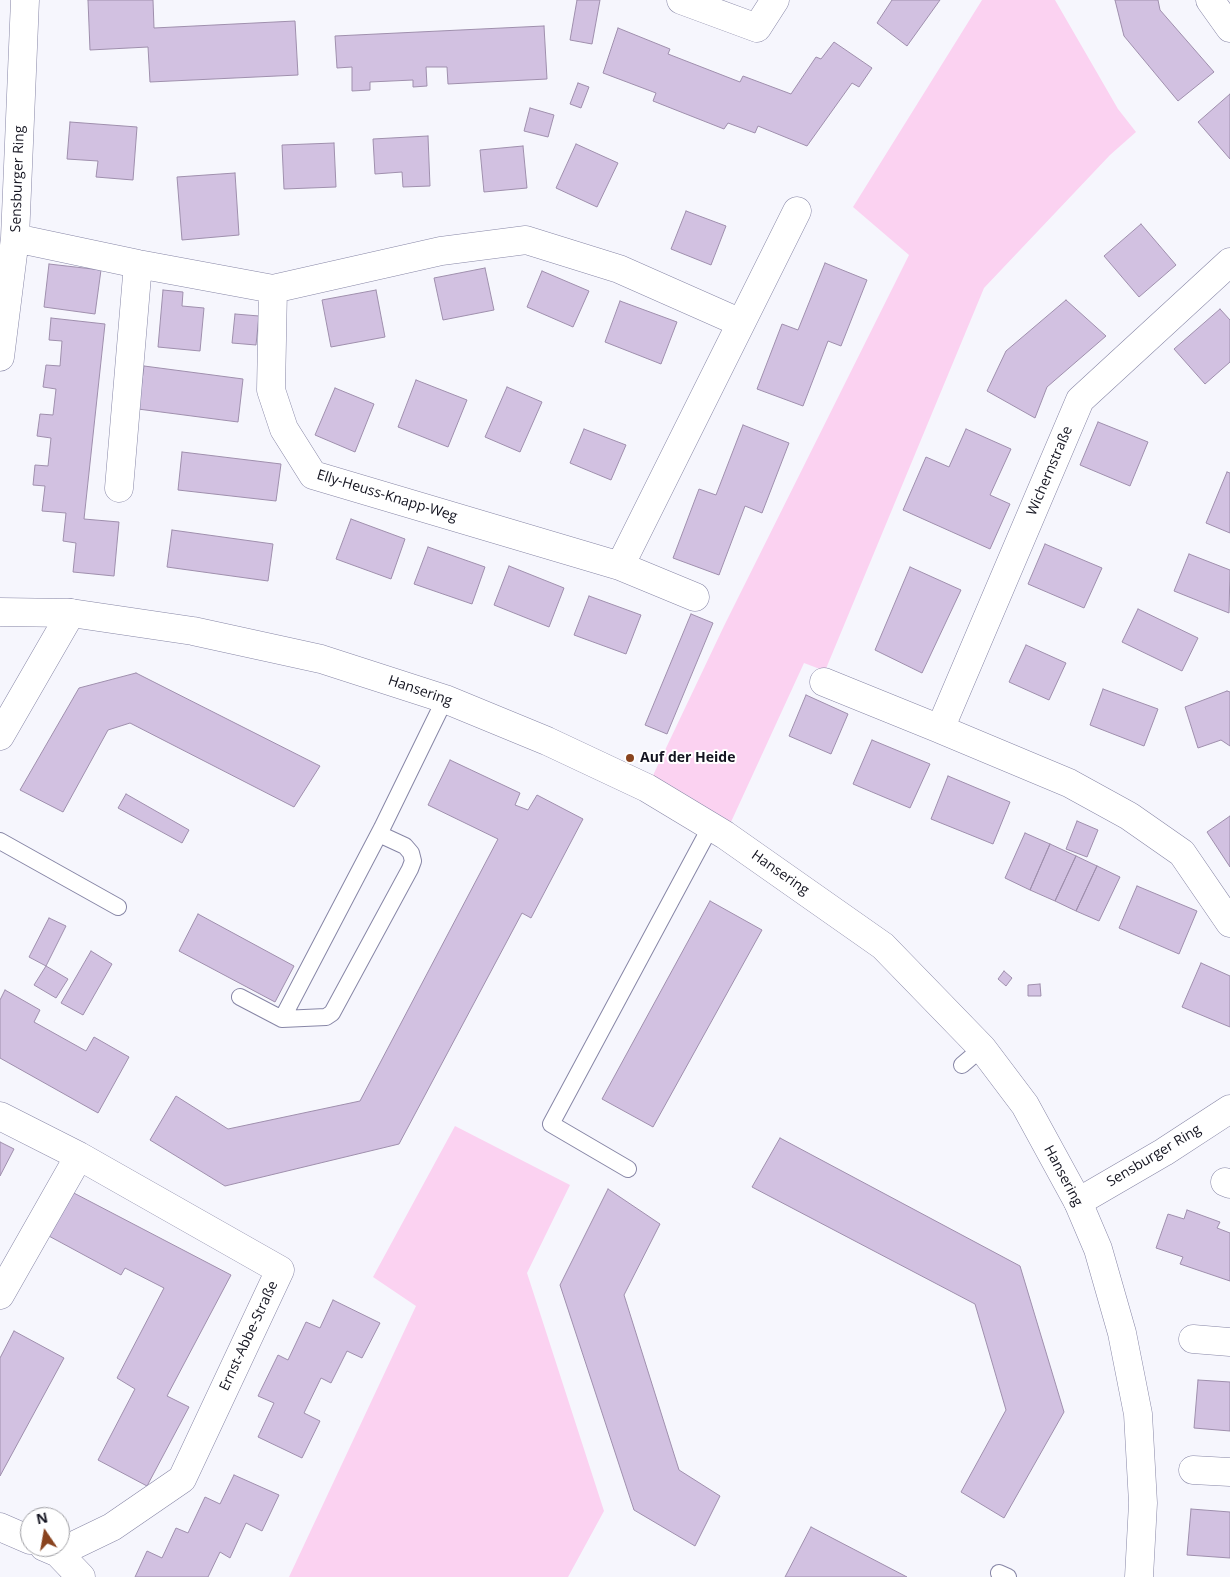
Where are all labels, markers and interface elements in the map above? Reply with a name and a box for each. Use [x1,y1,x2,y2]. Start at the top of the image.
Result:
street label: Sensburger Ring [8,125,28,233]
street label: Wichernstraße [1024,424,1076,518]
street label: Elly-Heuss-Knapp-Weg [315,467,459,525]
street label: Hansering [386,672,454,710]
place label: Auf der Heide [640,750,735,766]
marker: Auf der Heide [624,752,636,764]
street label: Hansering [748,847,812,899]
street label: Sensburger Ring [1104,1121,1204,1191]
street label: Hansering [1040,1143,1086,1209]
street label: Ernst-Abbe-Straße [216,1278,282,1394]
north arrow [20,1507,70,1557]
text: N [34,1507,50,1528]

